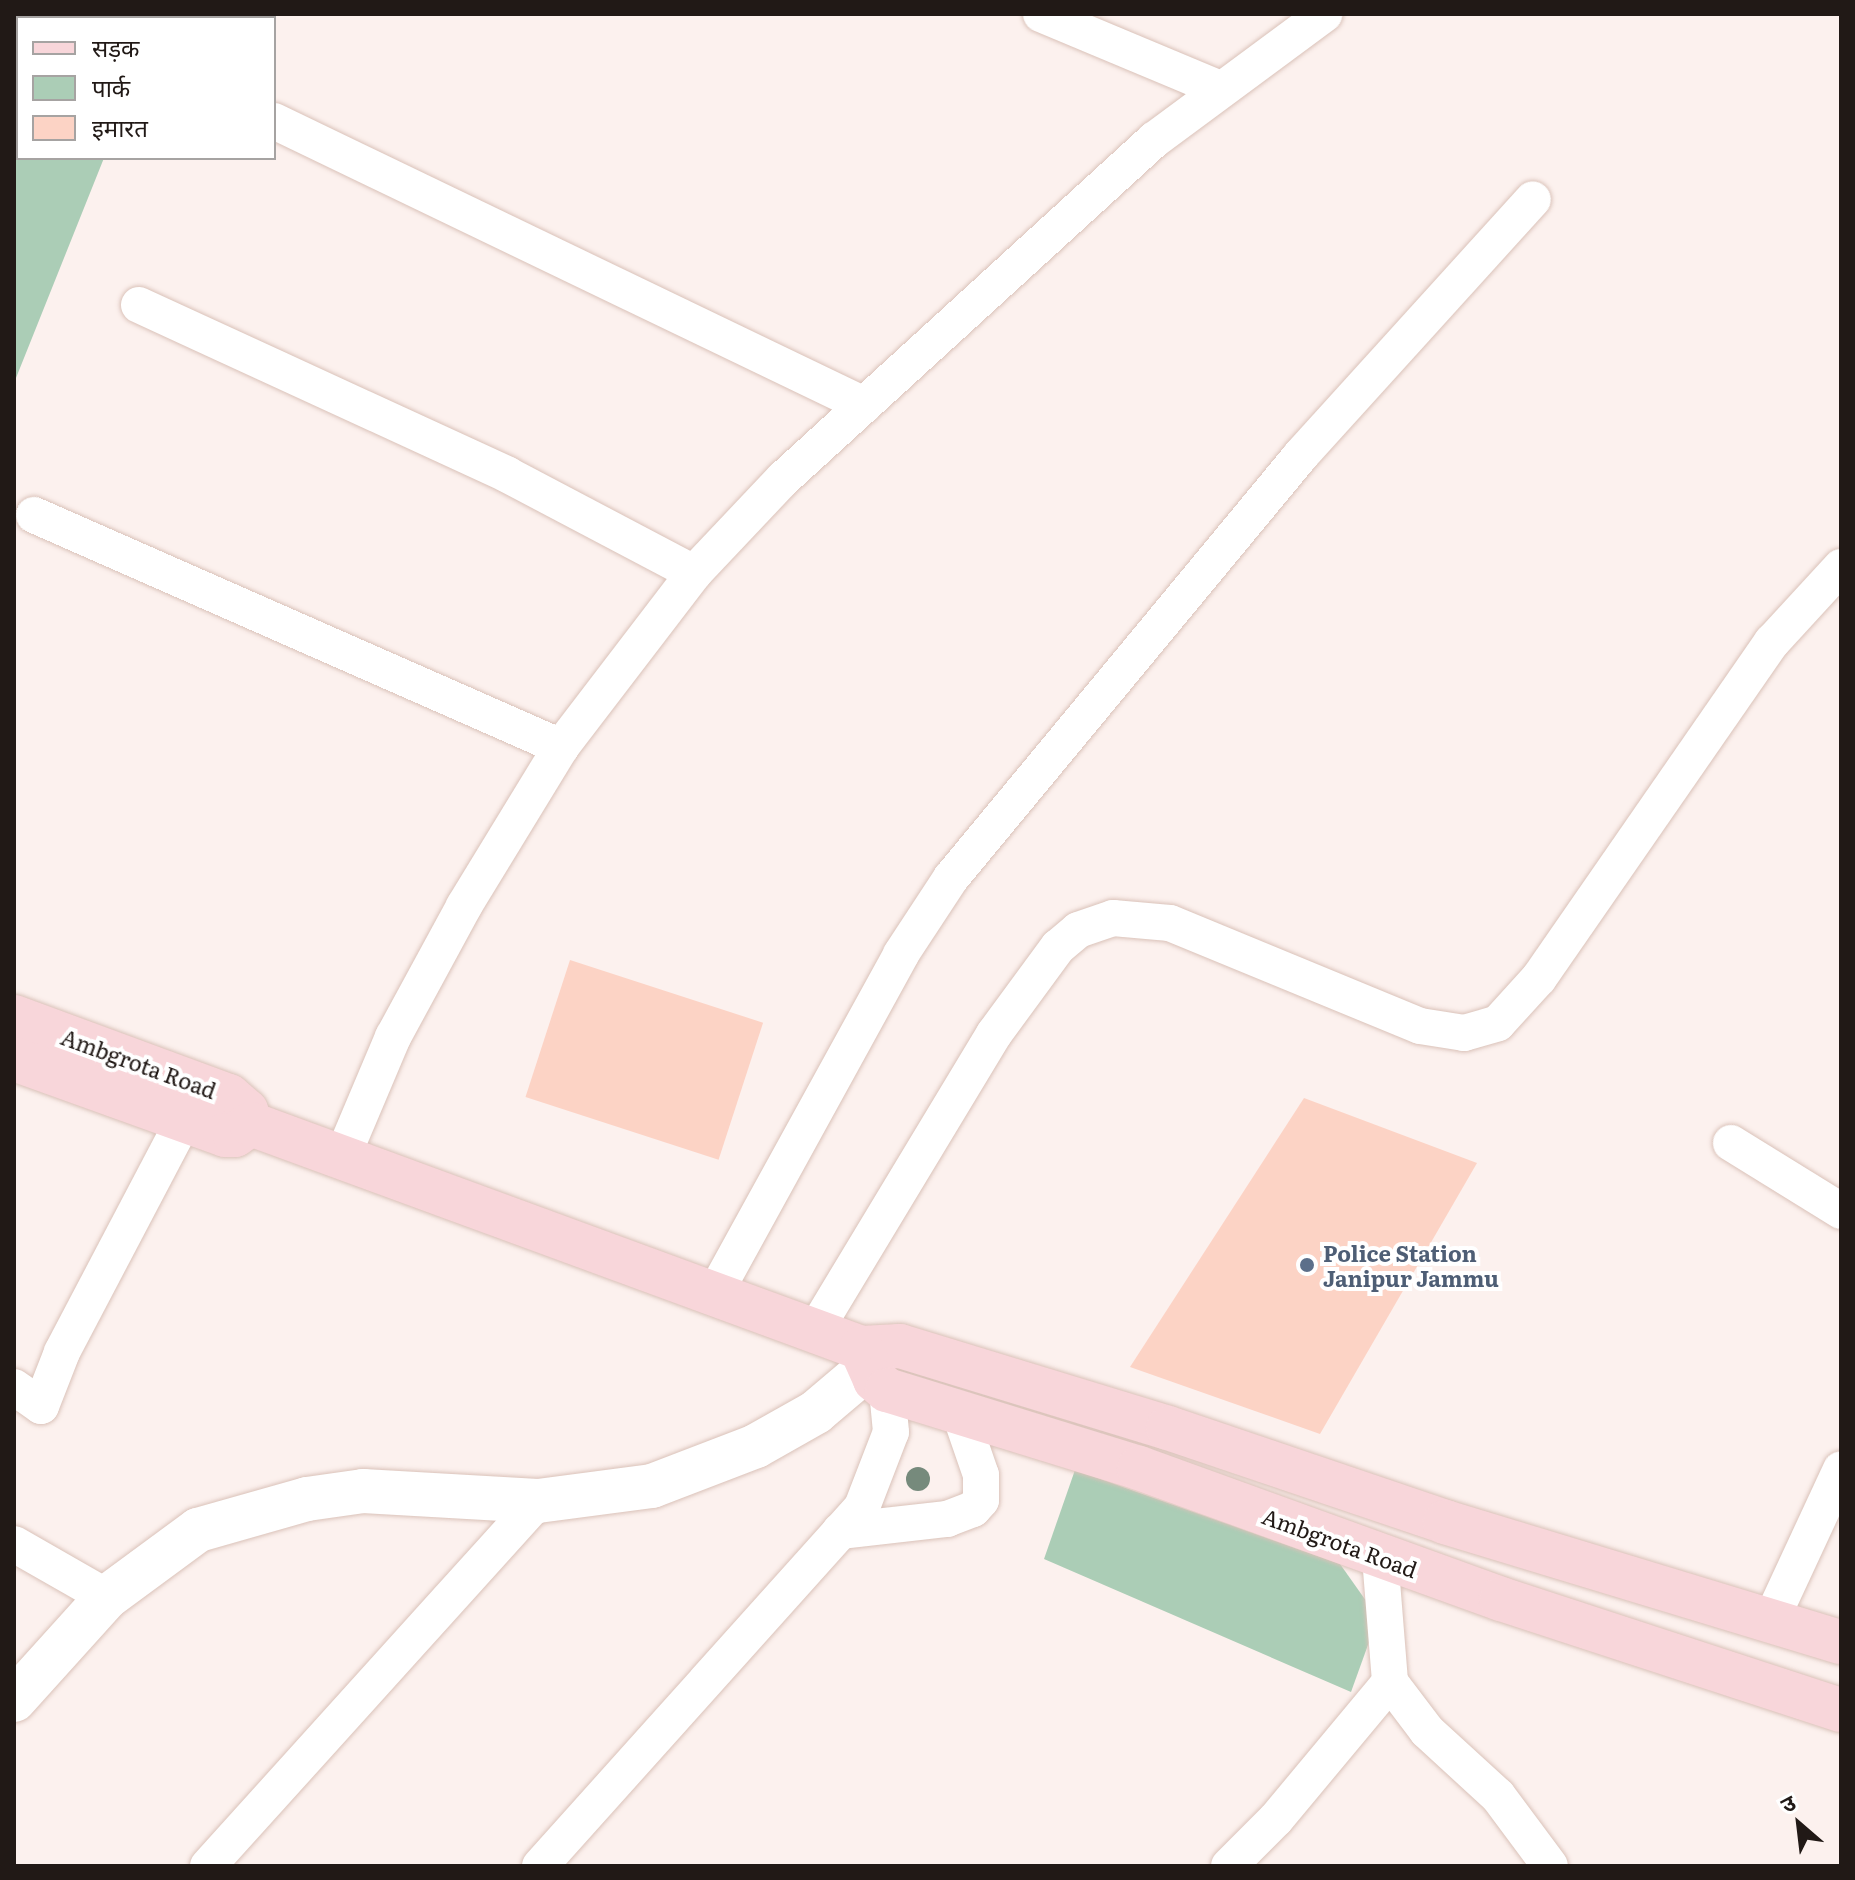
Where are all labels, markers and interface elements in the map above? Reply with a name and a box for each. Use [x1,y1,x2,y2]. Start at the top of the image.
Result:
legend [16,16,276,160]
text: सड़क [92,29,140,64]
text: पार्क [92,69,130,104]
text: इमारत [92,109,148,144]
street label: Ambgrota Road [58,1023,220,1103]
place label: Police Station Janipur Jammu [1323,1239,1499,1290]
marker: Police Station Janipur Jammu [1298,1256,1316,1274]
street label: Ambgrota Road [1259,1502,1421,1582]
north arrow [1759,1784,1839,1864]
text: उ [1774,1785,1801,1820]

